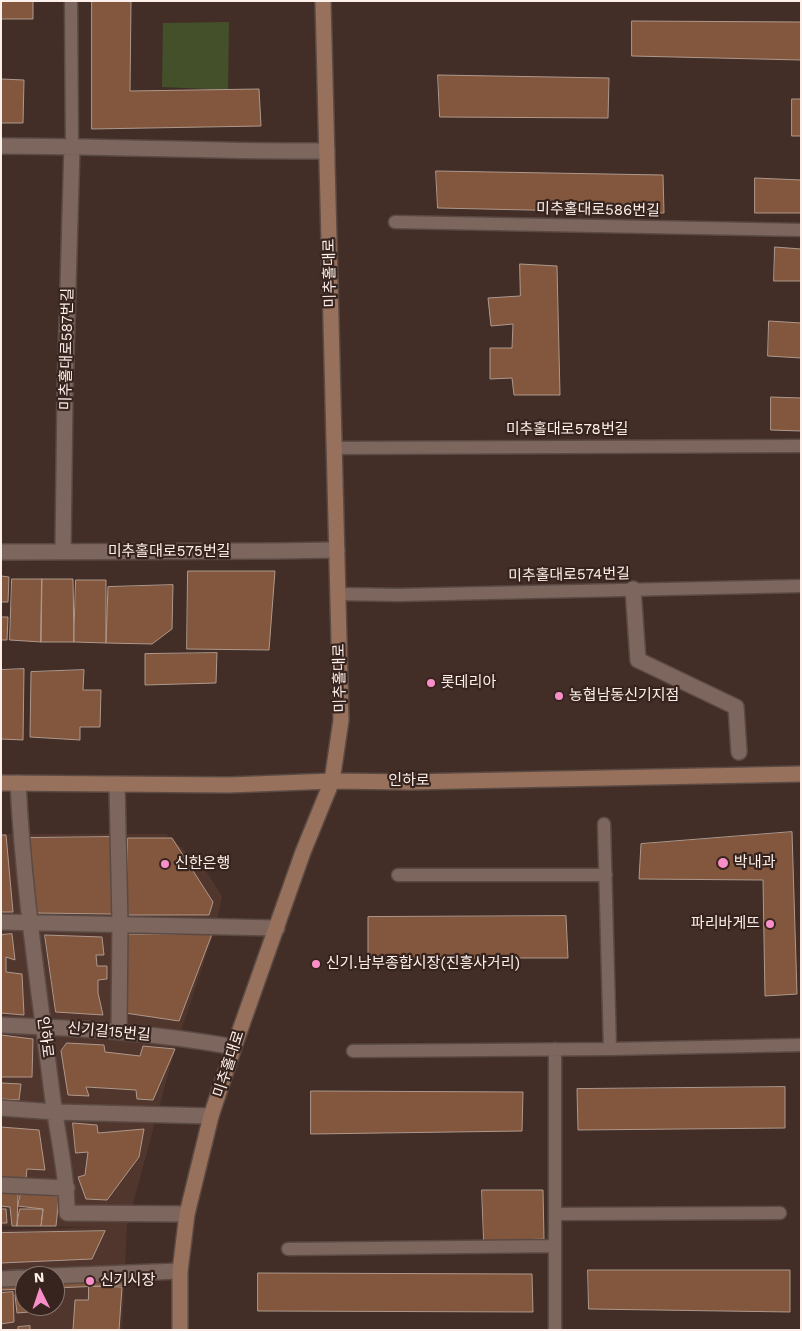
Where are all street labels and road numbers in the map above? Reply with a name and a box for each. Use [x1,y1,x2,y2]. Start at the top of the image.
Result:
street label: 미추홀대로586번길 [536,200,660,220]
street label: 미추홀대로 [320,238,340,308]
street label: 미추홀대로587번길 [57,288,77,410]
street label: 미추홀대로578번길 [506,421,628,439]
street label: 미추홀대로575번길 [108,543,230,561]
street label: 미추홀대로574번길 [508,565,630,585]
street label: 미추홀대로 [330,643,350,713]
street label: 인하로 [388,772,430,790]
street label: 인하로 [34,1015,56,1059]
street label: 신기길15번길 [67,1019,151,1045]
street label: 미추홀대로 [210,1028,248,1100]

